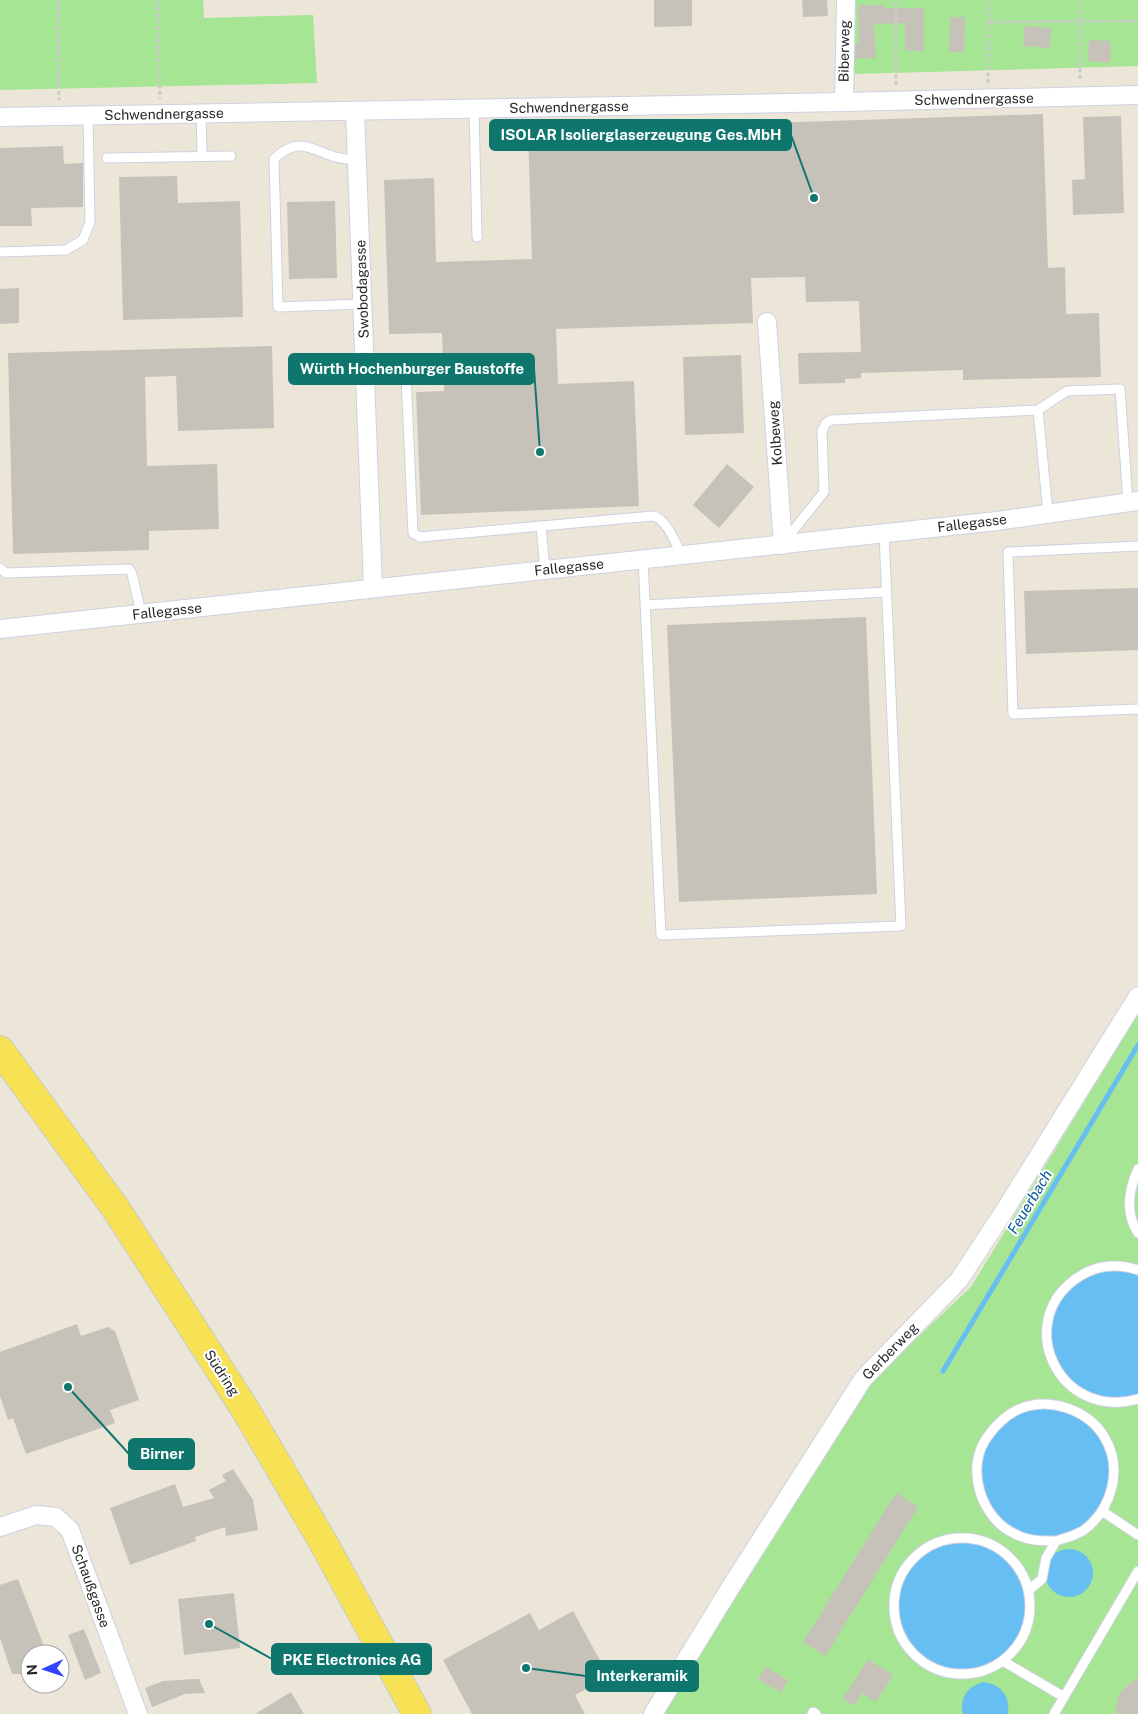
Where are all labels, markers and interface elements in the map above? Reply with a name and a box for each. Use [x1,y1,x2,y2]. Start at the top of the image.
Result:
street label: Biberweg [835,19,853,82]
street label: Schwendnergasse [914,90,1034,108]
street label: Schwendnergasse [509,98,629,116]
street label: Schwendnergasse [104,105,224,123]
callout: ISOLAR Isolierglaserzeugung Ges.MbH [490,120,791,150]
text: ISOLAR Isolierglaserzeugung Ges.MbH [500,126,782,143]
street label: Swobodagasse [352,239,372,339]
callout: Würth Hochenburger Baustoffe [289,354,534,384]
text: Würth Hochenburger Baustoffe [300,360,524,377]
street label: Kolbeweg [765,400,785,466]
street label: Fallegasse [936,511,1008,535]
street label: Fallegasse [533,555,605,579]
street label: Fallegasse [131,599,203,623]
water label: Feuerbach [1004,1167,1055,1237]
street label: Gerberweg [859,1319,921,1383]
street label: Südring [201,1347,243,1399]
callout: Birner [129,1439,194,1469]
text: Birner [140,1445,184,1462]
street label: Schaußgasse [69,1542,113,1630]
north arrow [20,1644,70,1694]
callout: PKE Electronics AG [272,1644,431,1674]
text: PKE Electronics AG [282,1651,422,1668]
callout: Interkeramik [586,1661,698,1691]
text: N [24,1664,40,1676]
text: Interkeramik [596,1667,688,1684]

